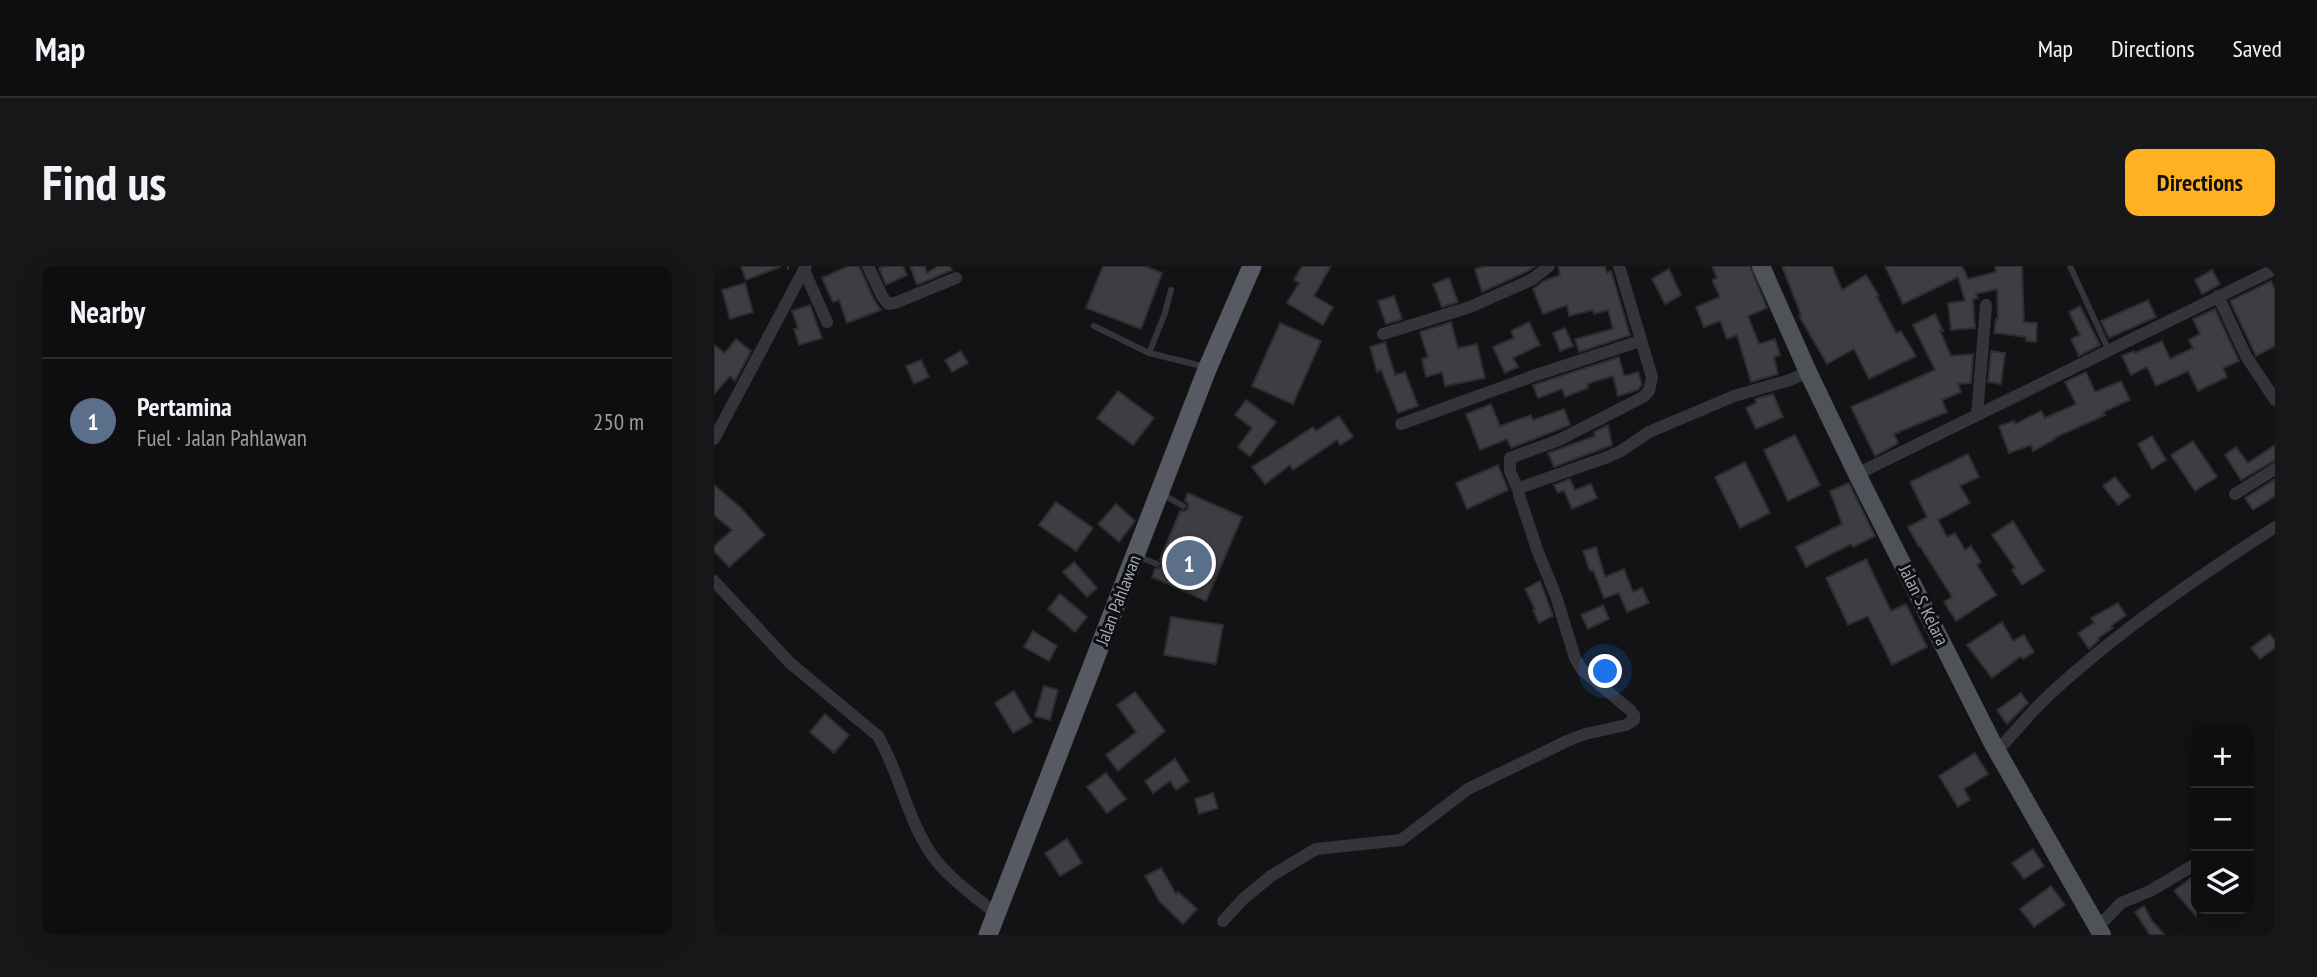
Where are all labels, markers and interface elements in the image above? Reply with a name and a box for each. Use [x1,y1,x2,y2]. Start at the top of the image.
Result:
text: Map [35,27,85,70]
text: Map [2038,33,2073,64]
text: Directions [2111,33,2195,64]
text: Saved [2233,33,2282,64]
button: Directions [2125,149,2275,216]
text: Find us [42,150,166,214]
text: Nearby [70,292,145,331]
text: Pertamina [137,390,232,423]
text: 1 [88,407,99,436]
text: 250 m [593,407,644,436]
text: Fuel · Jalan Pahlawan [137,423,307,452]
pin: 1 [1166,537,1212,589]
street label: Jalan Pahlawan [1090,552,1146,649]
street label: Jalan S. Kelara [1893,560,1954,649]
your location [1588,654,1622,688]
map controls [2191,725,2254,914]
button: + [2191,725,2254,788]
button: − [2191,788,2254,851]
button: layers [2191,851,2254,914]

